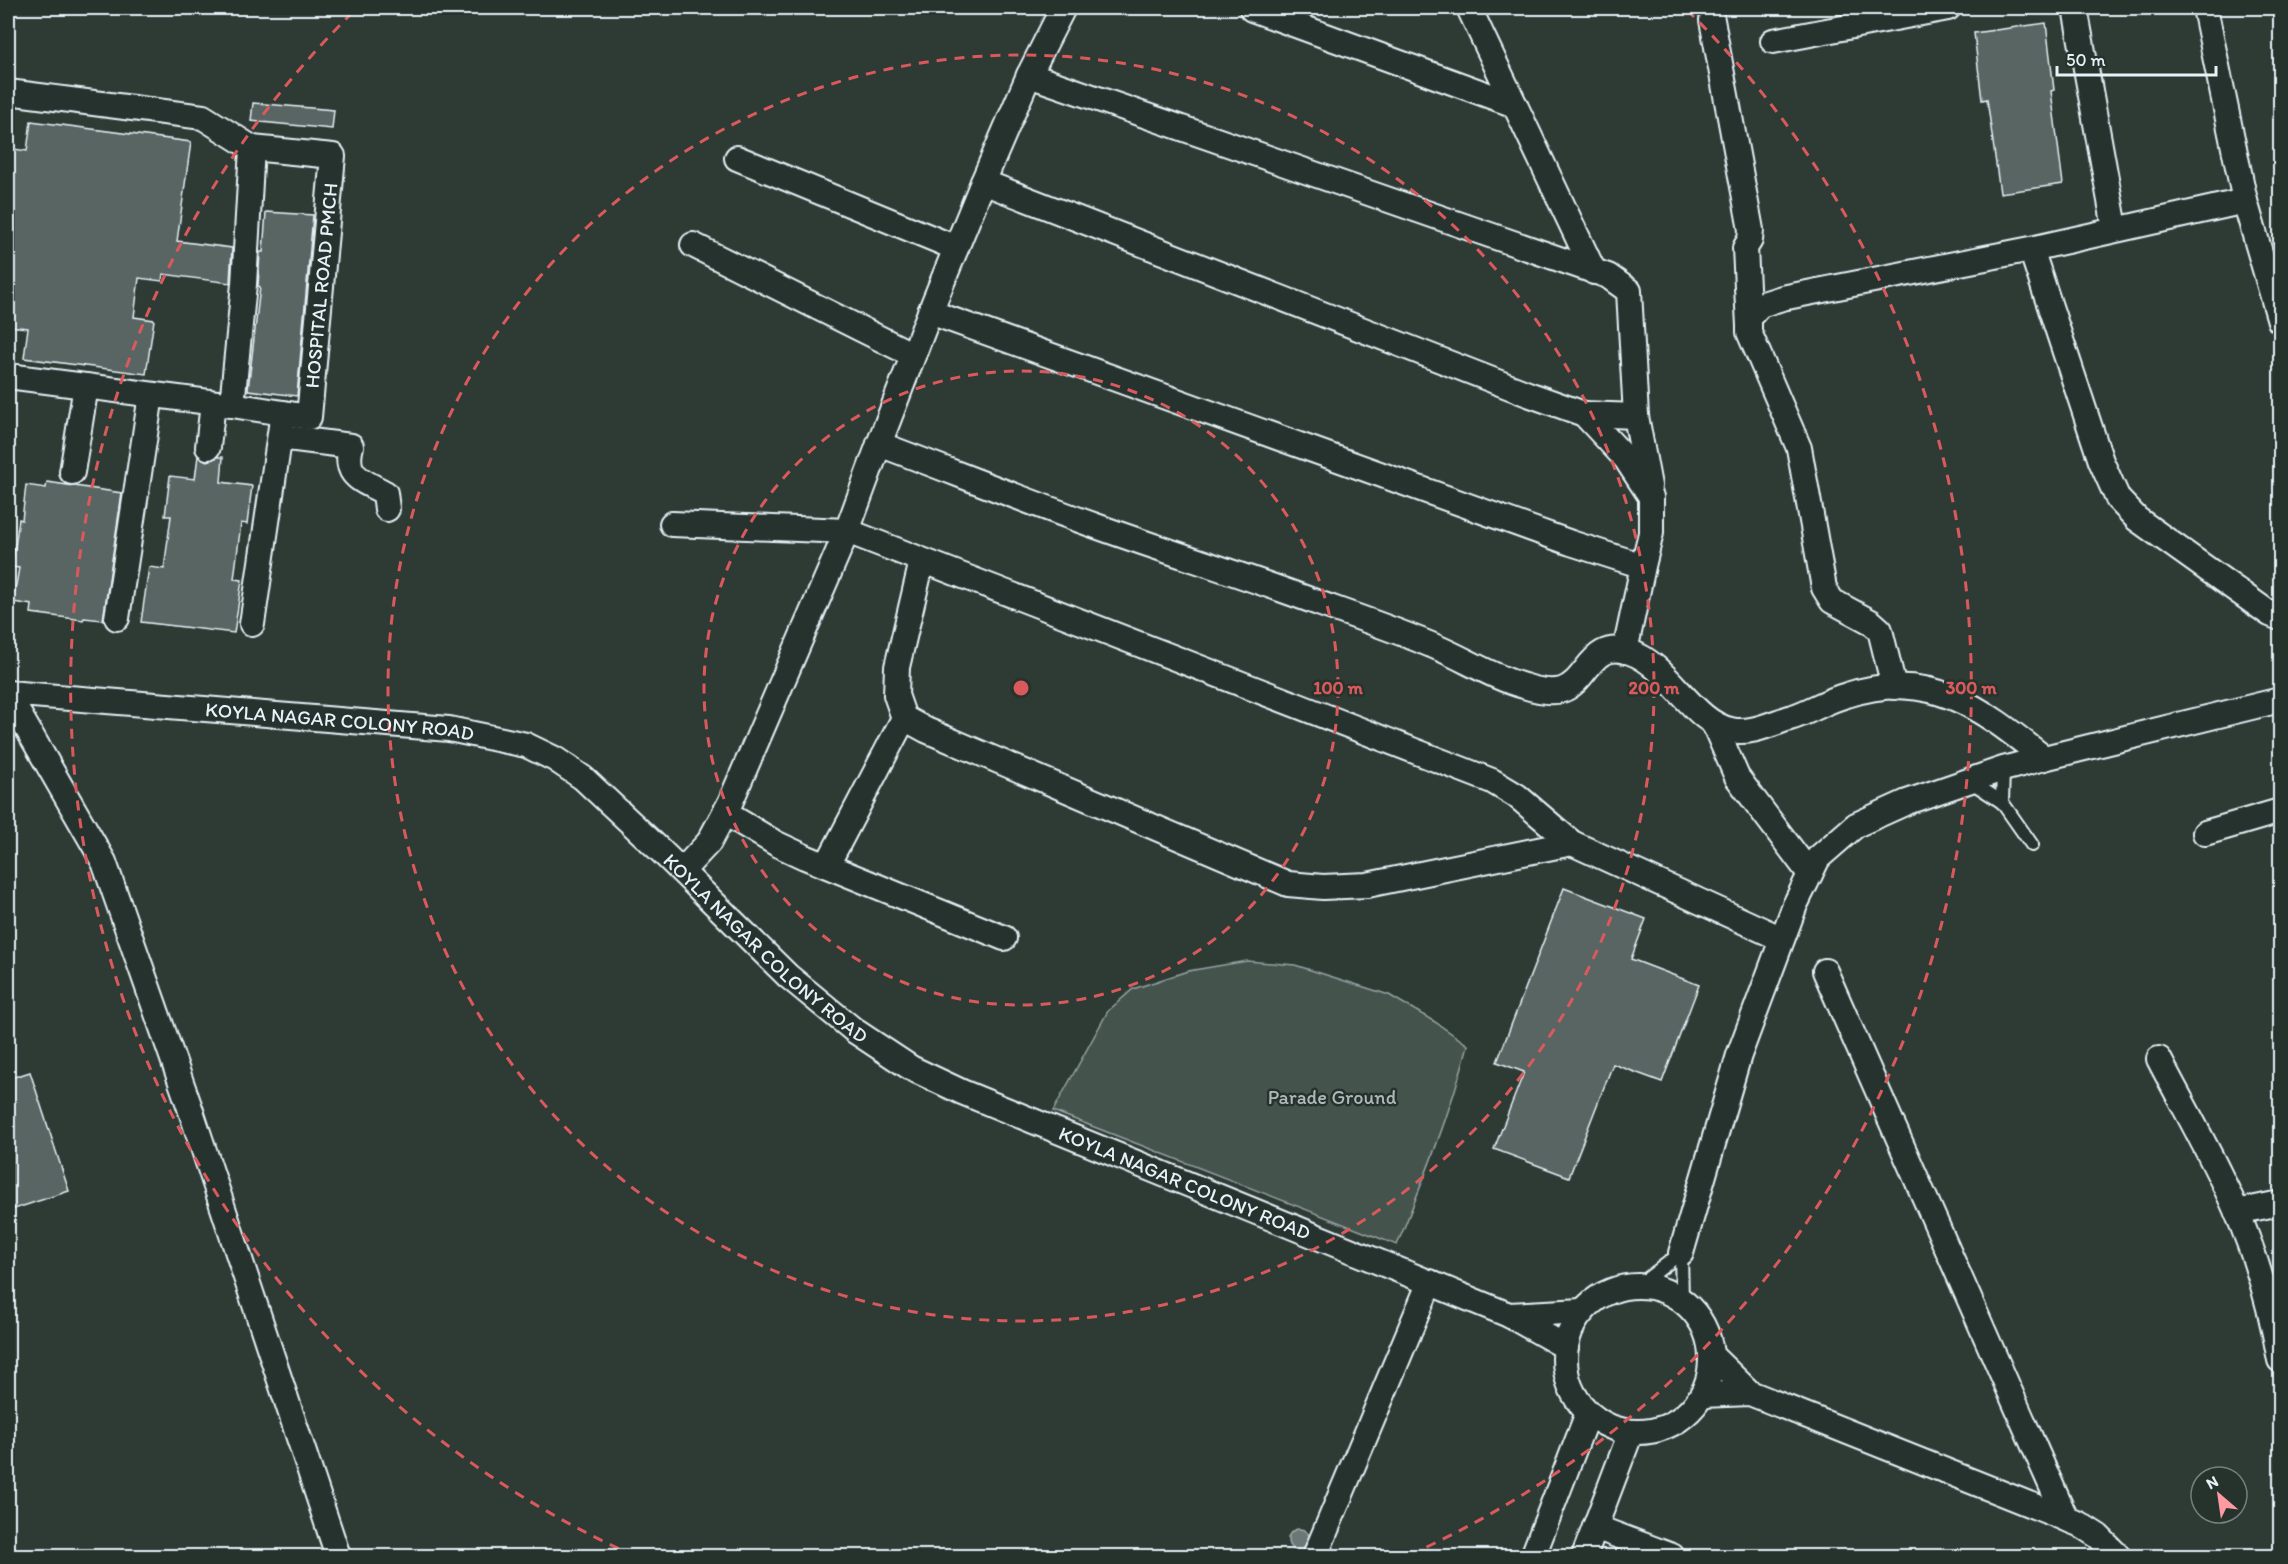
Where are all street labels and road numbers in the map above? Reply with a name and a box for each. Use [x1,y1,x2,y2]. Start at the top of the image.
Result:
street label: HOSPITAL ROAD PMCH [300,182,342,389]
street label: KOYLA NAGAR COLONY ROAD [204,697,476,746]
street label: KOYLA NAGAR COLONY ROAD [658,848,872,1048]
street label: KOYLA NAGAR COLONY ROAD [1055,1121,1314,1245]

